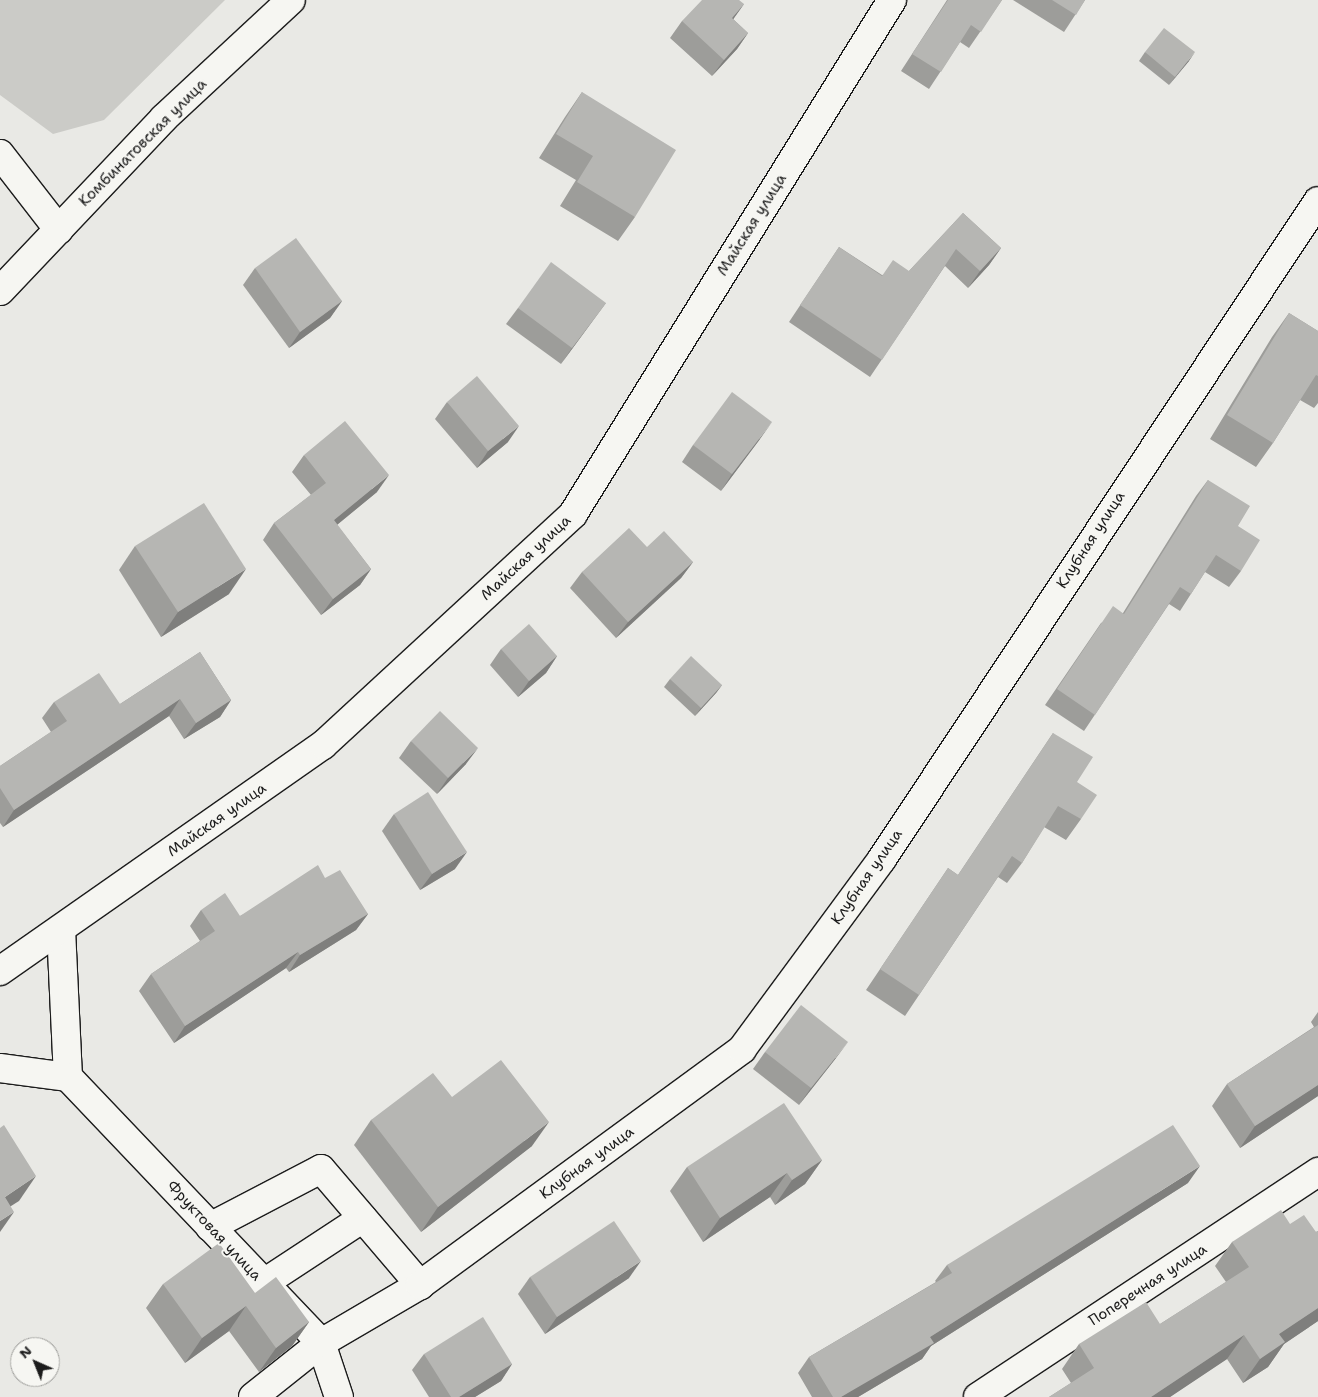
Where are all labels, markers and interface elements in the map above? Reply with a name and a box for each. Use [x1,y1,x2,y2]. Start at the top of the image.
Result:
street label: Комбинатовская улица [75,75,211,211]
street label: Майская улица [713,171,791,279]
street label: Клубная улица [1053,488,1129,592]
street label: Майская улица [477,512,575,604]
street label: Майская улица [164,779,270,861]
street label: Клубная улица [827,826,907,928]
street label: Клубная улица [536,1123,638,1203]
street label: Фруктовая улица [163,1177,265,1285]
street label: Поперечная улица [1086,1240,1210,1330]
north arrow [10,1337,60,1387]
text: N [15,1342,36,1362]

